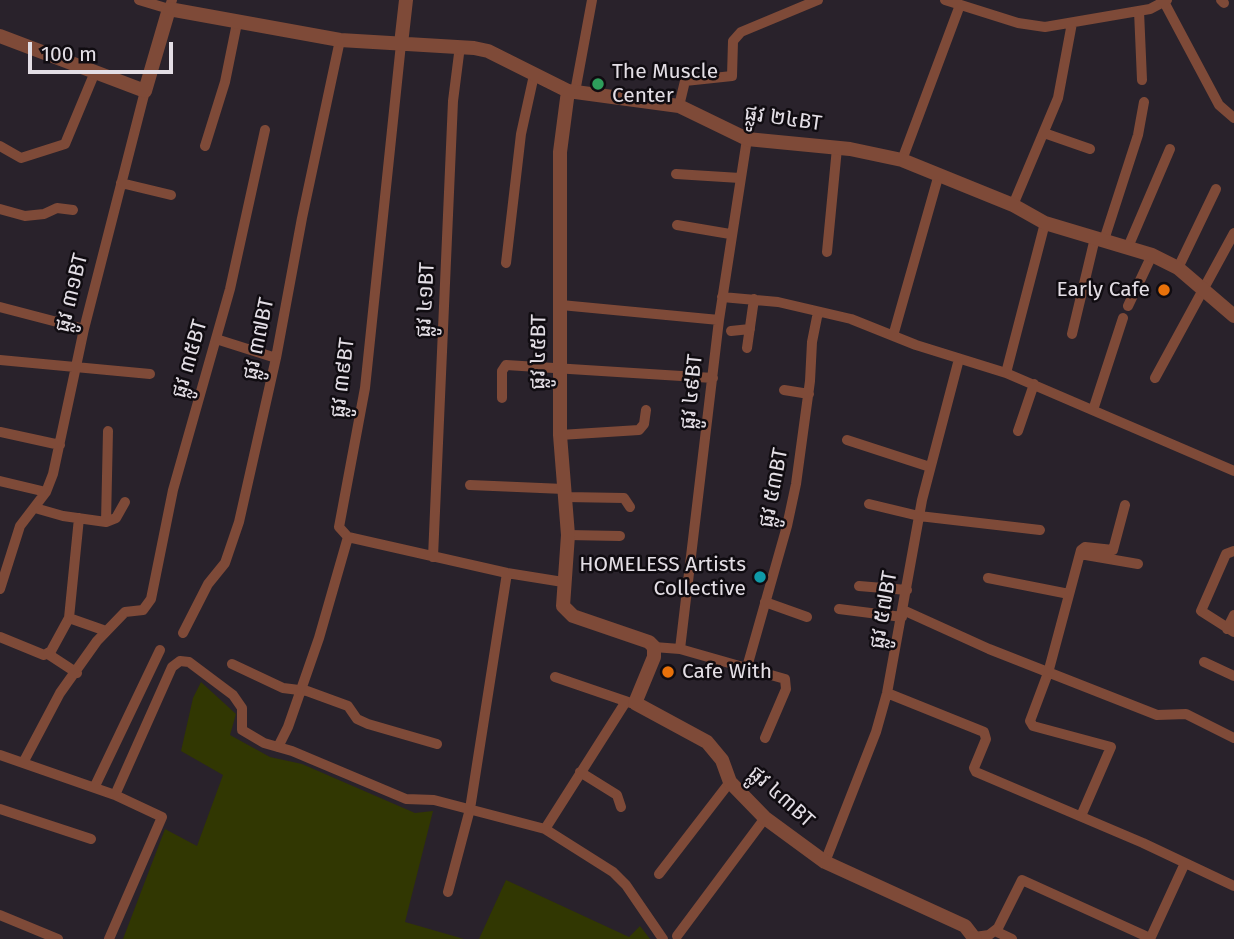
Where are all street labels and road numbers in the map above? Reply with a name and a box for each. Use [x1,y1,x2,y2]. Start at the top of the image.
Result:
street label: ផ្លូវ ២៤BT [743,101,823,137]
street label: ផ្លូវ ៣១BT [50,251,94,335]
street label: ផ្លូវ ៤១BT [411,262,441,338]
street label: ផ្លូវ ៣៧BT [238,296,280,382]
street label: ផ្លូវ ៤៥BT [526,314,552,390]
street label: ផ្លូវ ៣៥BT [167,317,213,401]
street label: ផ្លូវ ៣៩BT [326,337,360,419]
street label: ផ្លូវ ៤៩BT [676,353,708,431]
street label: ផ្លូវ ៥៣BT [754,446,794,530]
street label: ផ្លូវ ៥៧BT [865,569,903,651]
street label: ផ្លូវ ៤៣BT [743,761,819,833]

